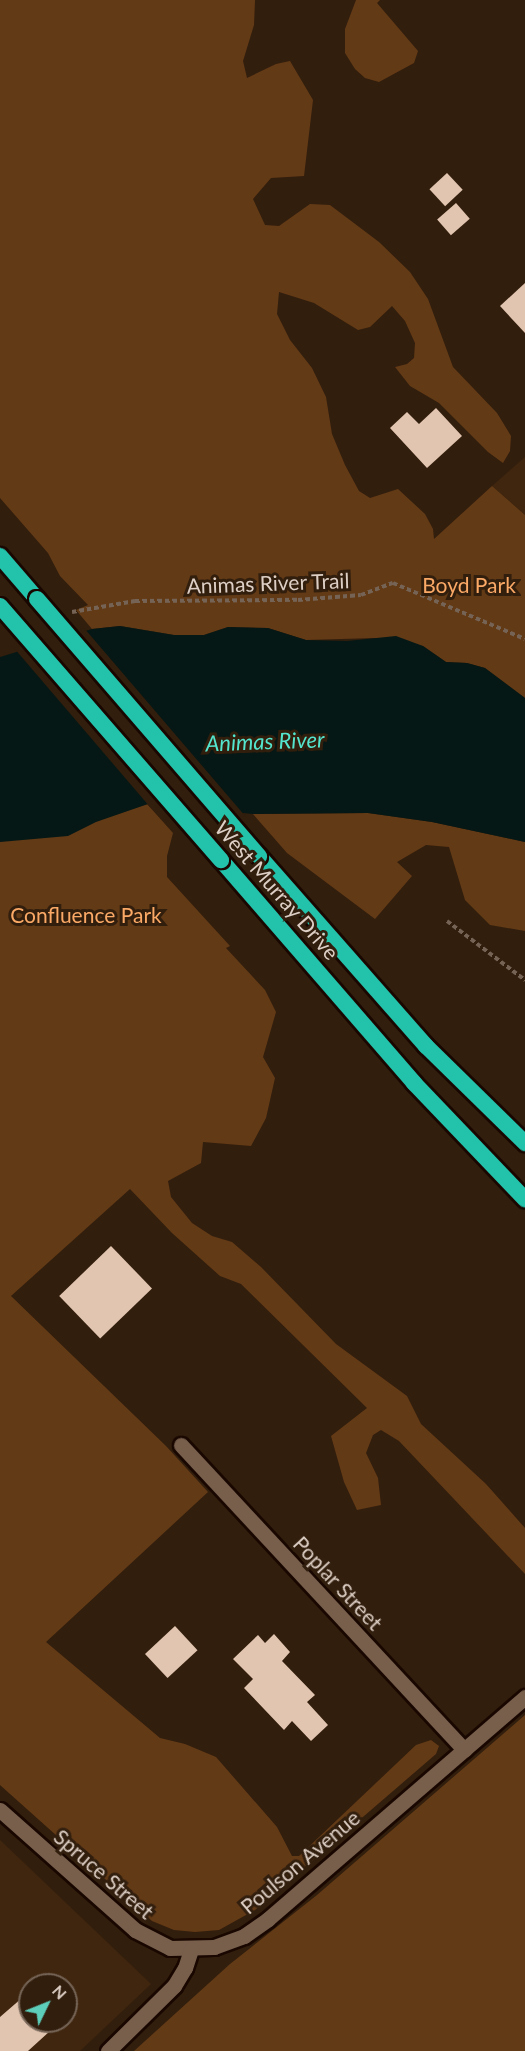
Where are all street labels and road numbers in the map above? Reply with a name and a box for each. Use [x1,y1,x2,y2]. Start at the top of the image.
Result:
street label: Animas River Trail [186,568,350,598]
street label: West Murray Drive [210,815,344,965]
street label: Poplar Street [288,1531,388,1635]
street label: Poulson Avenue [235,1805,365,1919]
street label: Spruce Street [49,1824,159,1924]

